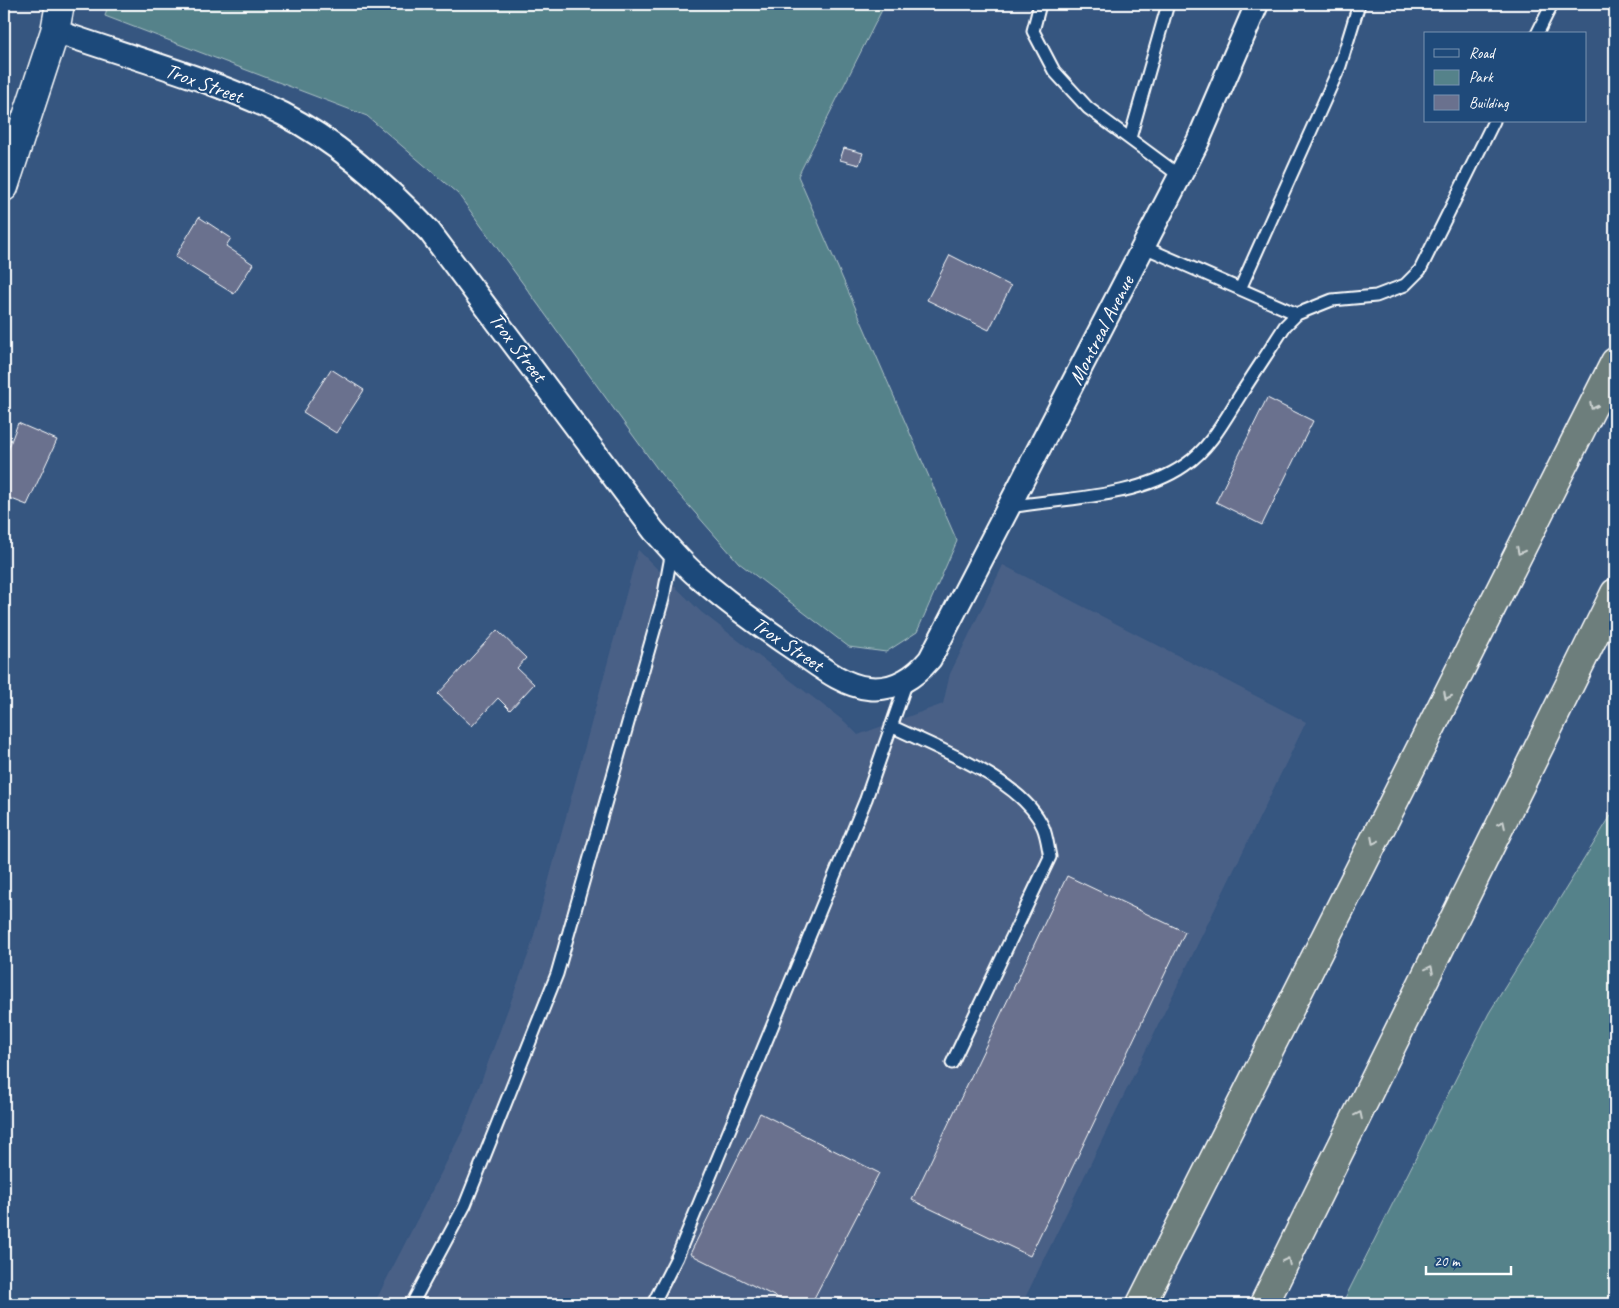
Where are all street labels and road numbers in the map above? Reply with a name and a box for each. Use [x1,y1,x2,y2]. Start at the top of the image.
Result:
street label: Trox Street [162,57,248,110]
street label: Montreal Avenue [1062,270,1140,389]
street label: Trox Street [483,307,554,389]
street label: Trox Street [747,611,830,678]

